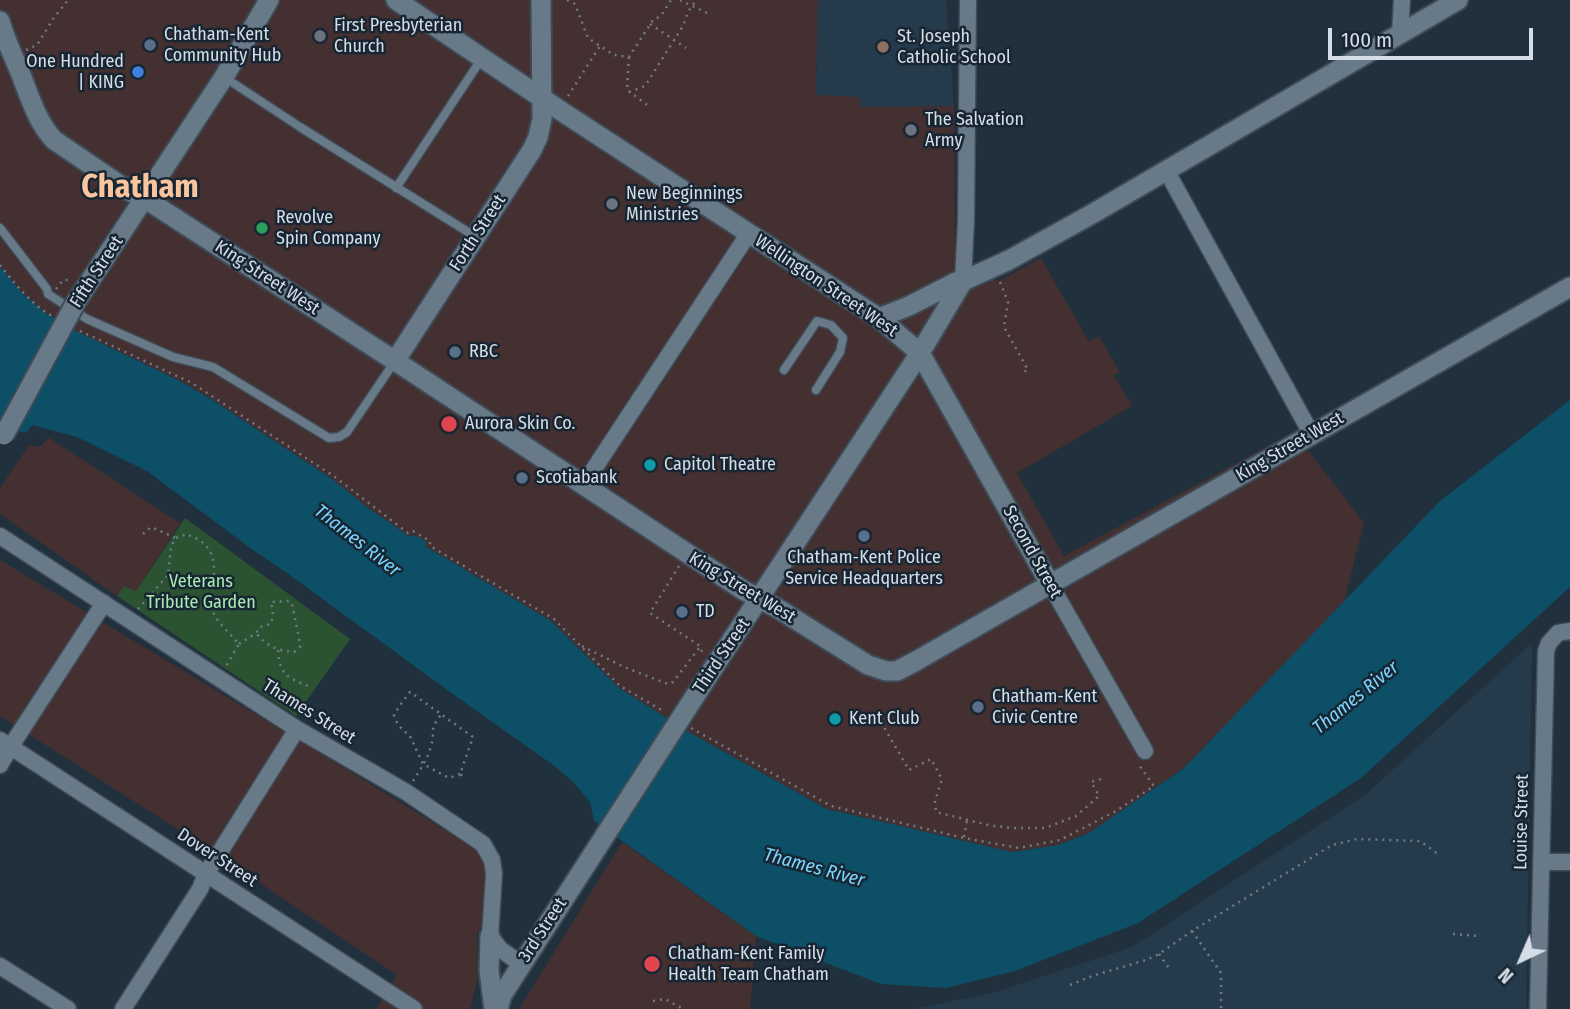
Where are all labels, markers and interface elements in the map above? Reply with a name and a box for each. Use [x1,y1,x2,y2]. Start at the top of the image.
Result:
scale bar [1332,14,1537,58]
place label: First Presbyterian Church [334,15,462,58]
place label: Chatham-Kent Community Hub [164,24,281,66]
place label: St. Joseph Catholic School [897,26,1011,68]
text: 100 m [1341,27,1392,53]
marker: First Presbyterian Church [312,28,328,44]
marker: Chatham-Kent Community Hub [142,37,158,53]
marker: St. Joseph Catholic School [875,39,891,55]
place label: One Hundred | KING [26,51,124,94]
marker: One Hundred | KING [130,64,146,80]
place label: The Salvation Army [925,109,1024,152]
marker: The Salvation Army [903,122,919,138]
district label: Chatham [81,169,199,207]
place label: New Beginnings Ministries [626,183,743,226]
street label: Forth Street [445,191,511,275]
marker: New Beginnings Ministries [604,196,620,212]
place label: Revolve Spin Company [276,207,380,249]
marker: Revolve Spin Company [254,220,270,236]
street label: Wellington Street West [751,230,901,342]
street label: Fifth Street [66,232,128,312]
street label: King Street West [211,236,323,320]
place label: RBC [469,341,498,363]
marker: RBC [447,344,463,360]
street label: King Street West [1232,408,1348,486]
place label: Aurora Skin Co. [465,413,575,435]
marker: Aurora Skin Co. [439,414,459,434]
place label: Capitol Theatre [664,454,776,476]
marker: Capitol Theatre [642,457,658,473]
place label: Scotiabank [536,467,617,489]
marker: Scotiabank [514,470,530,486]
water label: Thames River [309,500,405,582]
street label: Second Street [998,502,1066,602]
marker: Chatham-Kent Police Service Headquarters [856,528,872,544]
place label: Chatham-Kent Police Service Headquarters [785,547,943,590]
street label: King Street West [685,548,799,628]
park label: Veterans Tribute Garden [146,571,256,614]
place label: TD [696,601,715,623]
marker: TD [674,604,690,620]
street label: Third Street [689,614,755,698]
water label: Thames River [1309,657,1403,739]
street label: Thames Street [259,675,359,749]
place label: Chatham-Kent Civic Centre [992,686,1097,728]
marker: Chatham-Kent Civic Centre [970,699,986,715]
place label: Kent Club [849,708,919,730]
marker: Kent Club [827,711,843,727]
street label: Louise Street [1510,774,1534,870]
street label: Dover Street [173,824,261,892]
water label: Thames River [761,844,867,892]
street label: 3rd Street [514,894,572,966]
north arrow [1486,925,1556,995]
place label: Chatham-Kent Family Health Team Chatham [668,943,829,986]
marker: Chatham-Kent Family Health Team Chatham [642,954,662,974]
text: N [1494,963,1518,988]

